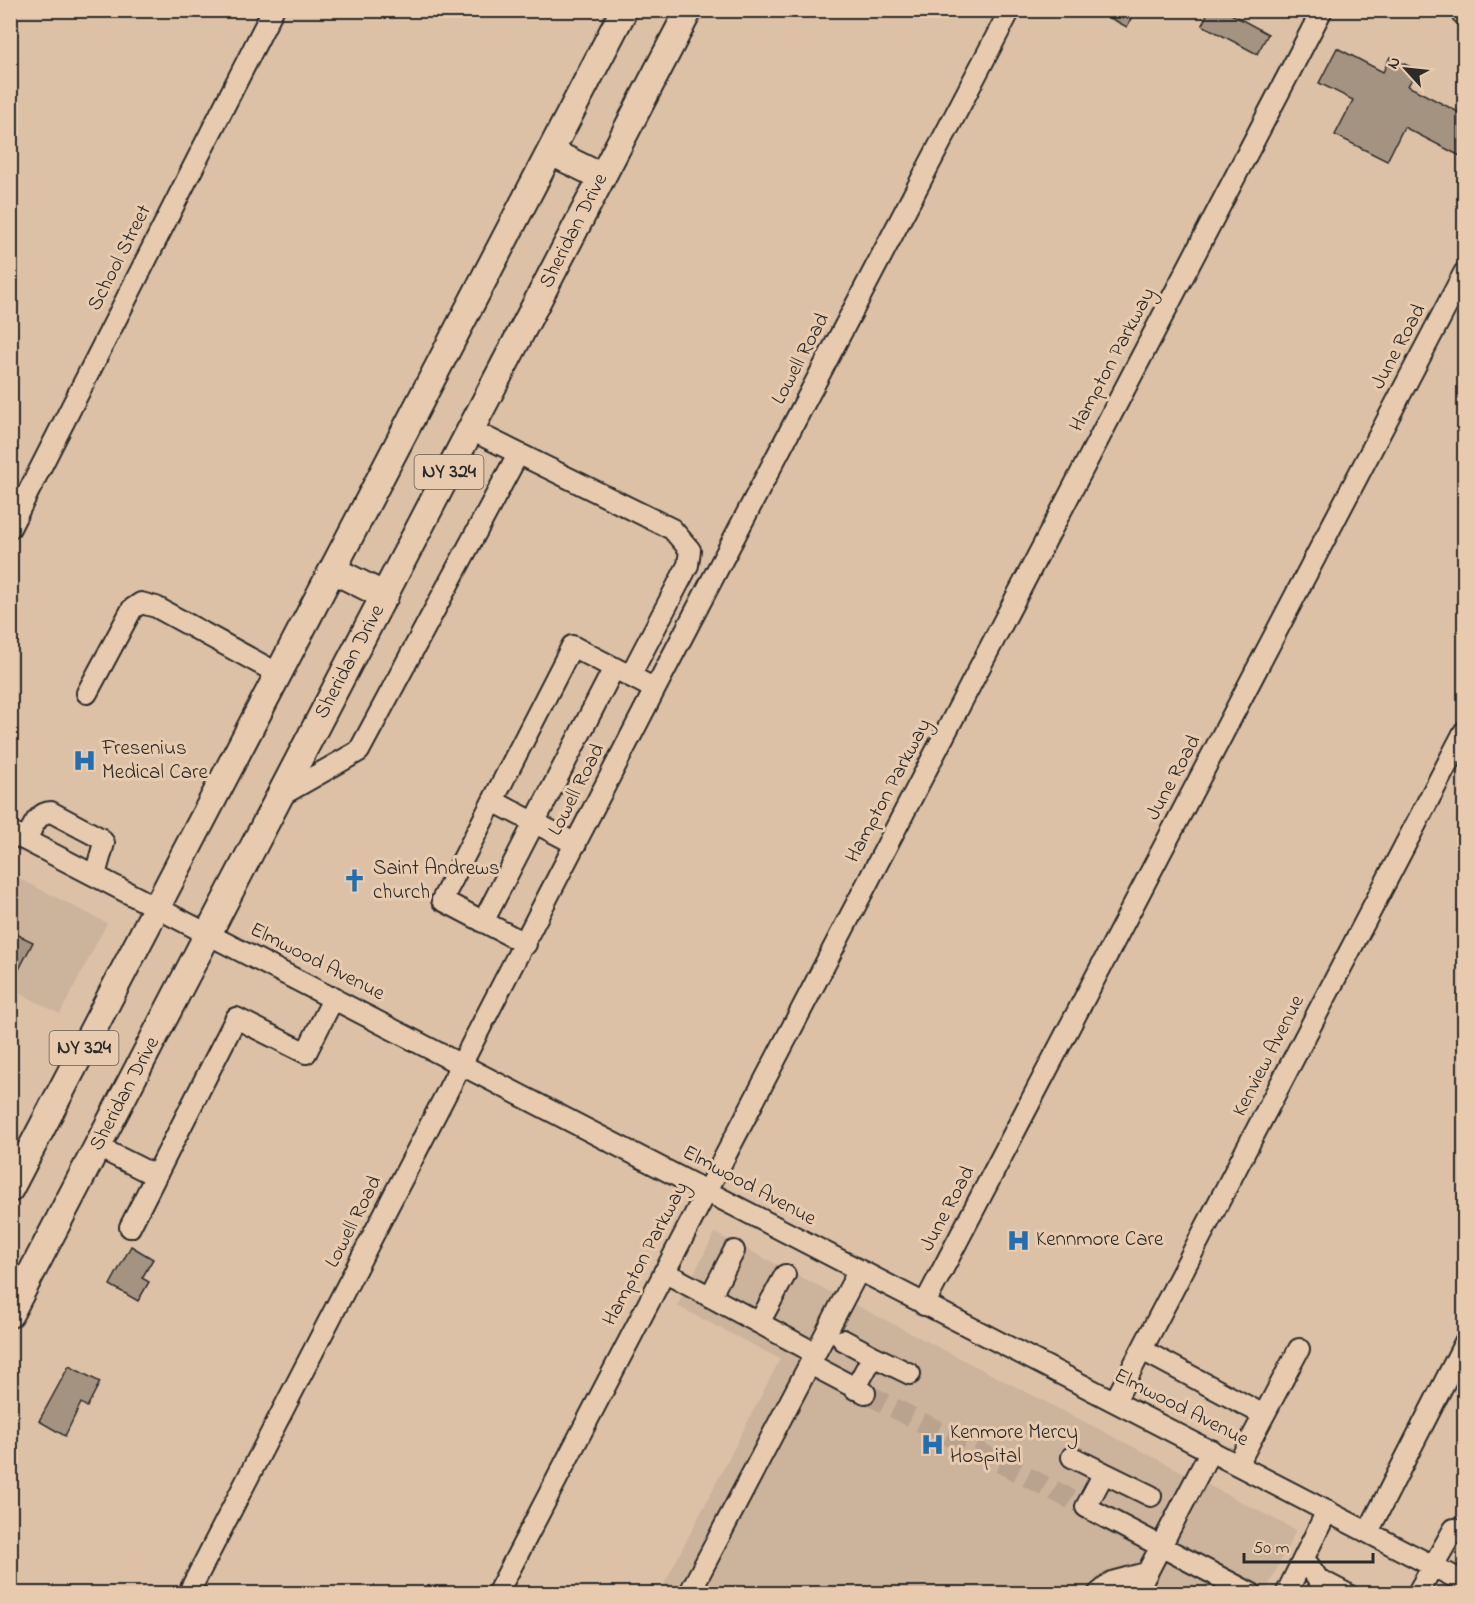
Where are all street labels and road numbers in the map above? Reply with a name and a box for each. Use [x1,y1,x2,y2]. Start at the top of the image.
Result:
street label: Sheridan Drive [532,168,616,294]
street label: School Street [80,200,160,316]
street label: Hampton Parkway [1062,283,1165,438]
street label: June Road [1364,299,1434,395]
street label: Lowell Road [764,308,838,410]
road number: NY 324 [414,455,484,489]
street label: Sheridan Drive [307,599,393,725]
street label: Hampton Parkway [838,714,941,869]
street label: June Road [1139,730,1209,826]
street label: Lowell Road [541,739,613,841]
street label: Elmwood Avenue [244,915,390,1009]
street label: Kenview Avenue [1225,989,1313,1122]
road number: NY 324 [50,1031,118,1065]
street label: Sheridan Drive [82,1031,168,1157]
street label: Elmwood Avenue [677,1138,822,1234]
street label: June Road [913,1161,983,1257]
street label: Lowell Road [318,1171,390,1273]
street label: Hampton Parkway [595,1177,698,1332]
street label: Elmwood Avenue [1108,1361,1254,1455]

